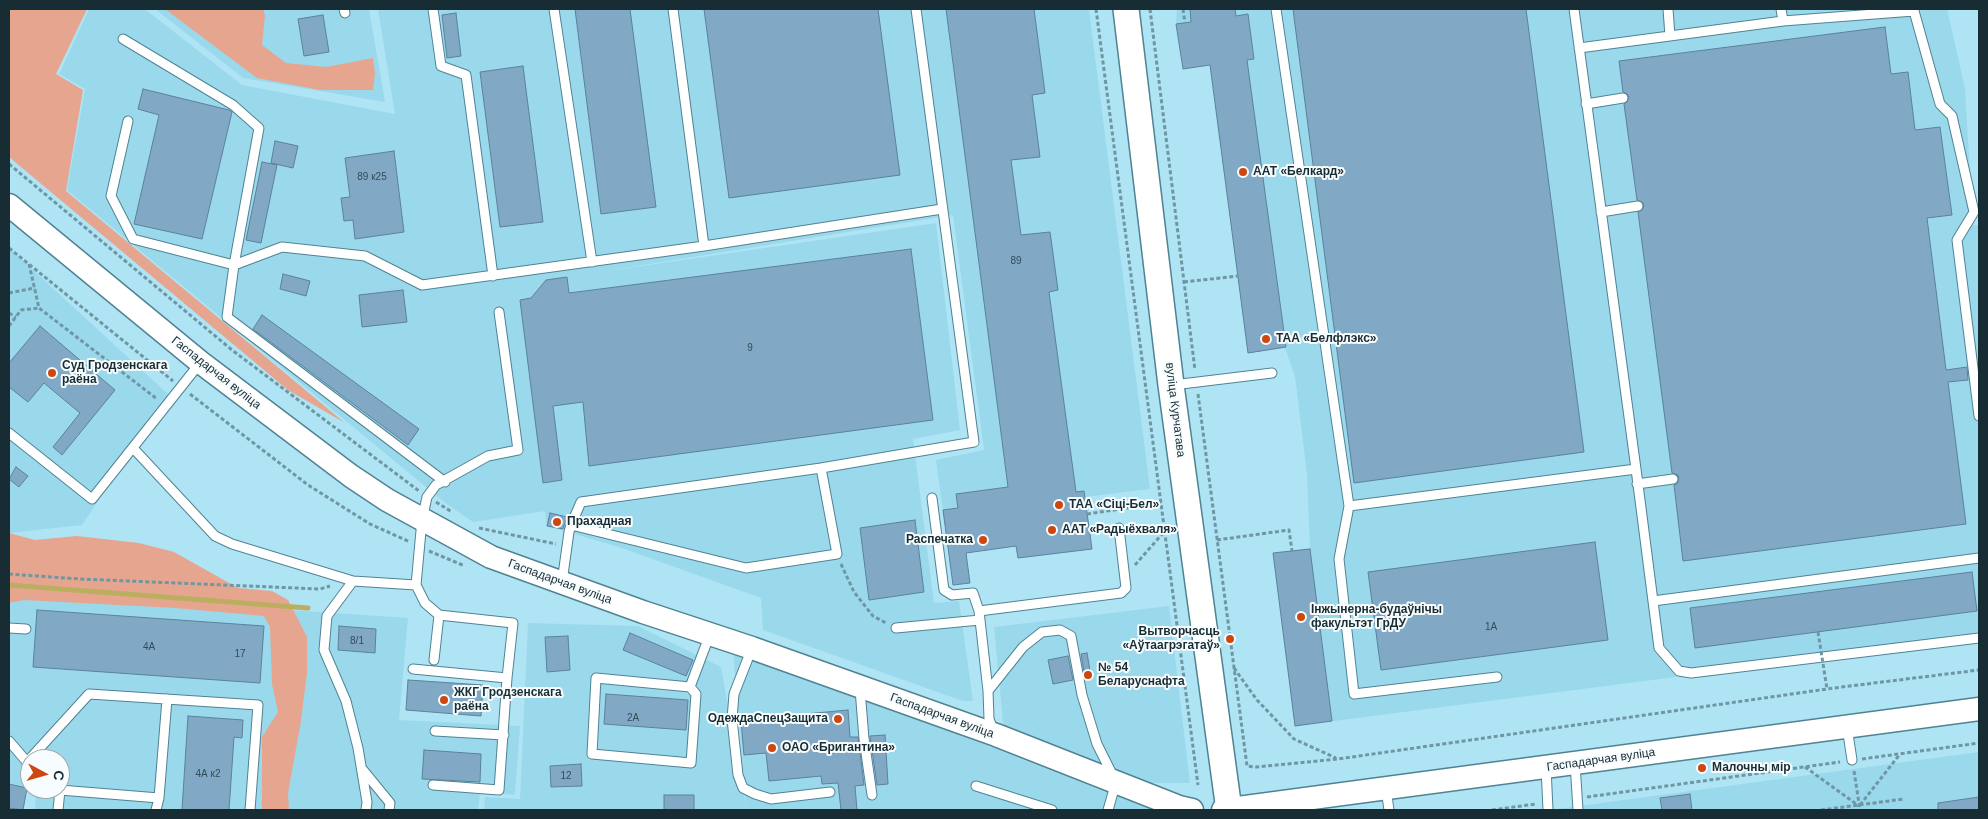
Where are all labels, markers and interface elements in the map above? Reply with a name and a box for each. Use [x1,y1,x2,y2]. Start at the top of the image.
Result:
place label: ААТ «Белкард» [1253,165,1344,179]
marker: ААТ «Белкард» [1237,166,1249,178]
house number: 89 к25 [357,171,387,183]
house number: 89 [1010,255,1022,267]
place label: ТАА «Белфлэкс» [1276,332,1376,346]
marker: ТАА «Белфлэкс» [1260,333,1272,345]
street label: Гаспадарчая вуліца [168,334,264,412]
house number: 9 [747,342,753,354]
place label: Суд Гродзенскага раёна [62,359,167,387]
street label: вуліца Курчатава [1162,362,1188,458]
marker: Суд Гродзенскага раёна [46,367,58,379]
place label: ТАА «Сіці-Бел» [1069,498,1159,512]
marker: ТАА «Сіці-Бел» [1053,499,1065,511]
place label: Прахадная [567,515,632,529]
marker: Прахадная [551,516,563,528]
place label: ААТ «Радыёхваля» [1062,523,1177,537]
marker: ААТ «Радыёхваля» [1046,524,1058,536]
place label: Распечатка [906,533,973,547]
marker: Распечатка [977,534,989,546]
street label: Гаспадарчая вуліца [506,556,614,608]
place label: Інжынерна-будаўнічы факультэт ГрДУ [1311,603,1442,631]
marker: Інжынерна-будаўнічы факультэт ГрДУ [1295,611,1307,623]
house number: 1А [1485,621,1497,633]
place label: Вытворчасць «Аўтаагрэгатаў» [1122,625,1220,653]
marker: Вытворчасць «Аўтаагрэгатаў» [1224,633,1236,645]
house number: 8/1 [350,635,364,647]
house number: 4А [143,641,155,653]
house number: 17 [234,648,246,660]
place label: № 54 Беларуснафта [1098,661,1185,689]
marker: № 54 Беларуснафта [1082,669,1094,681]
place label: ЖКГ Гродзенскага раёна [454,686,562,714]
street label: Гаспадарчая вуліца [888,690,996,742]
marker: ЖКГ Гродзенскага раёна [438,694,450,706]
house number: 2А [627,712,639,724]
place label: ОдеждаСпецЗащита [708,712,828,726]
marker: ОдеждаСпецЗащита [832,713,844,725]
place label: ОАО «Бригантина» [782,741,895,755]
marker: ОАО «Бригантина» [766,742,778,754]
street label: Гаспадарчая вуліца [1546,745,1656,775]
north arrow [20,749,70,799]
place label: Малочны мір [1712,761,1791,775]
marker: Малочны мір [1696,762,1708,774]
house number: 4А к2 [196,768,220,780]
text: С [50,770,67,781]
house number: 12 [560,770,572,782]

